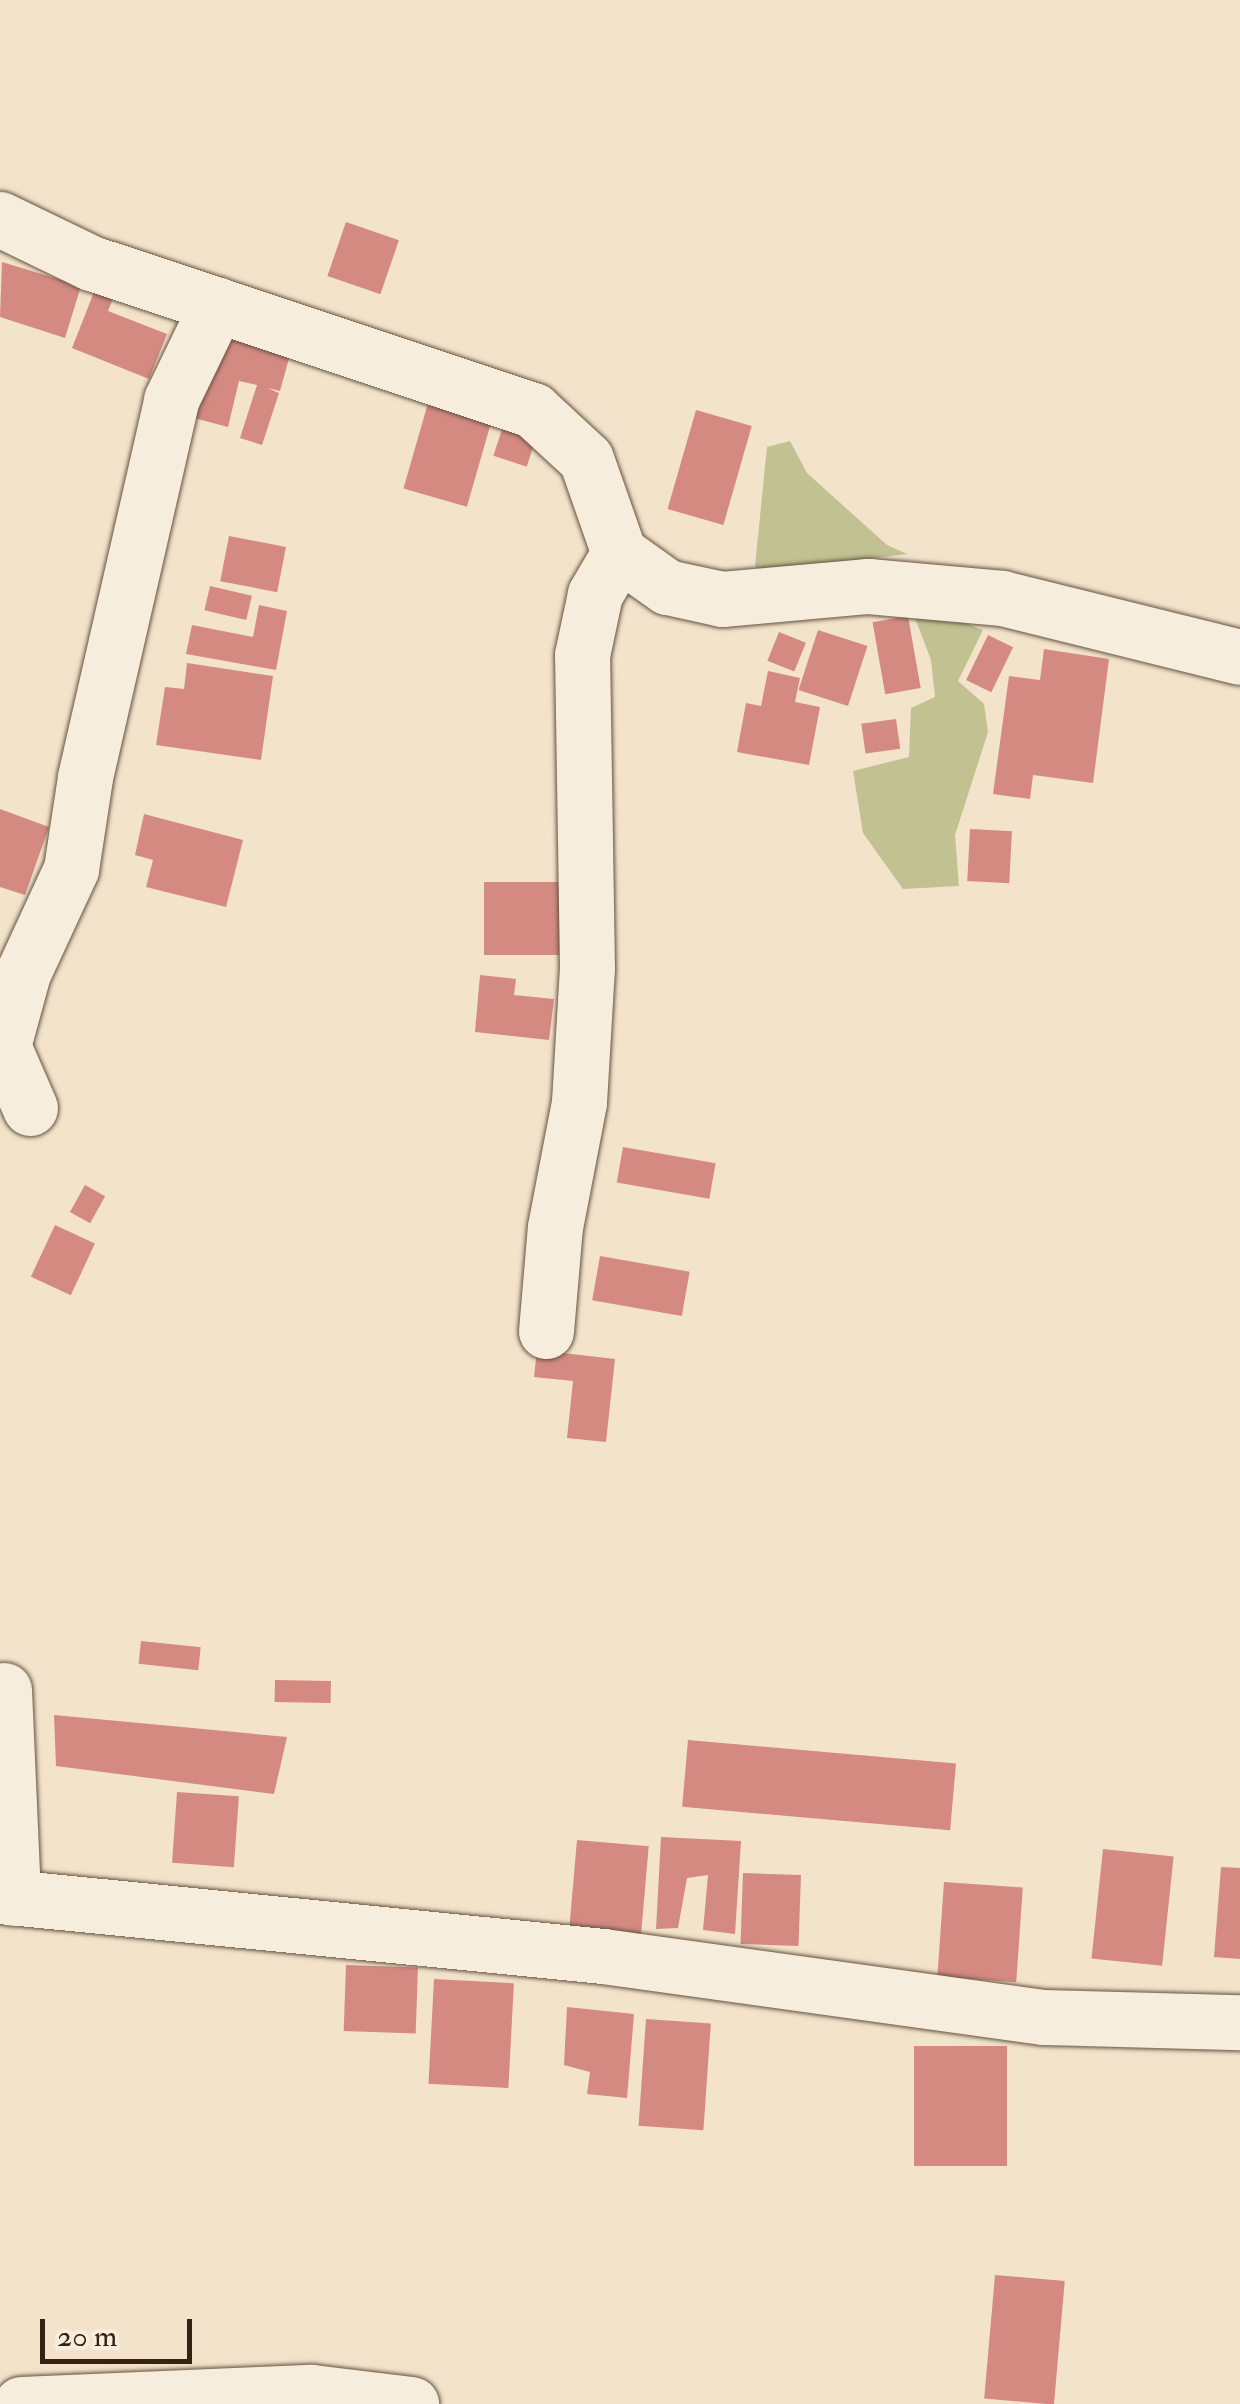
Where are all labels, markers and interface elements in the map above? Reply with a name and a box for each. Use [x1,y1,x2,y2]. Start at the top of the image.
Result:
scale bar [45,2299,198,2361]
text: 20 m [57,2318,117,2355]

